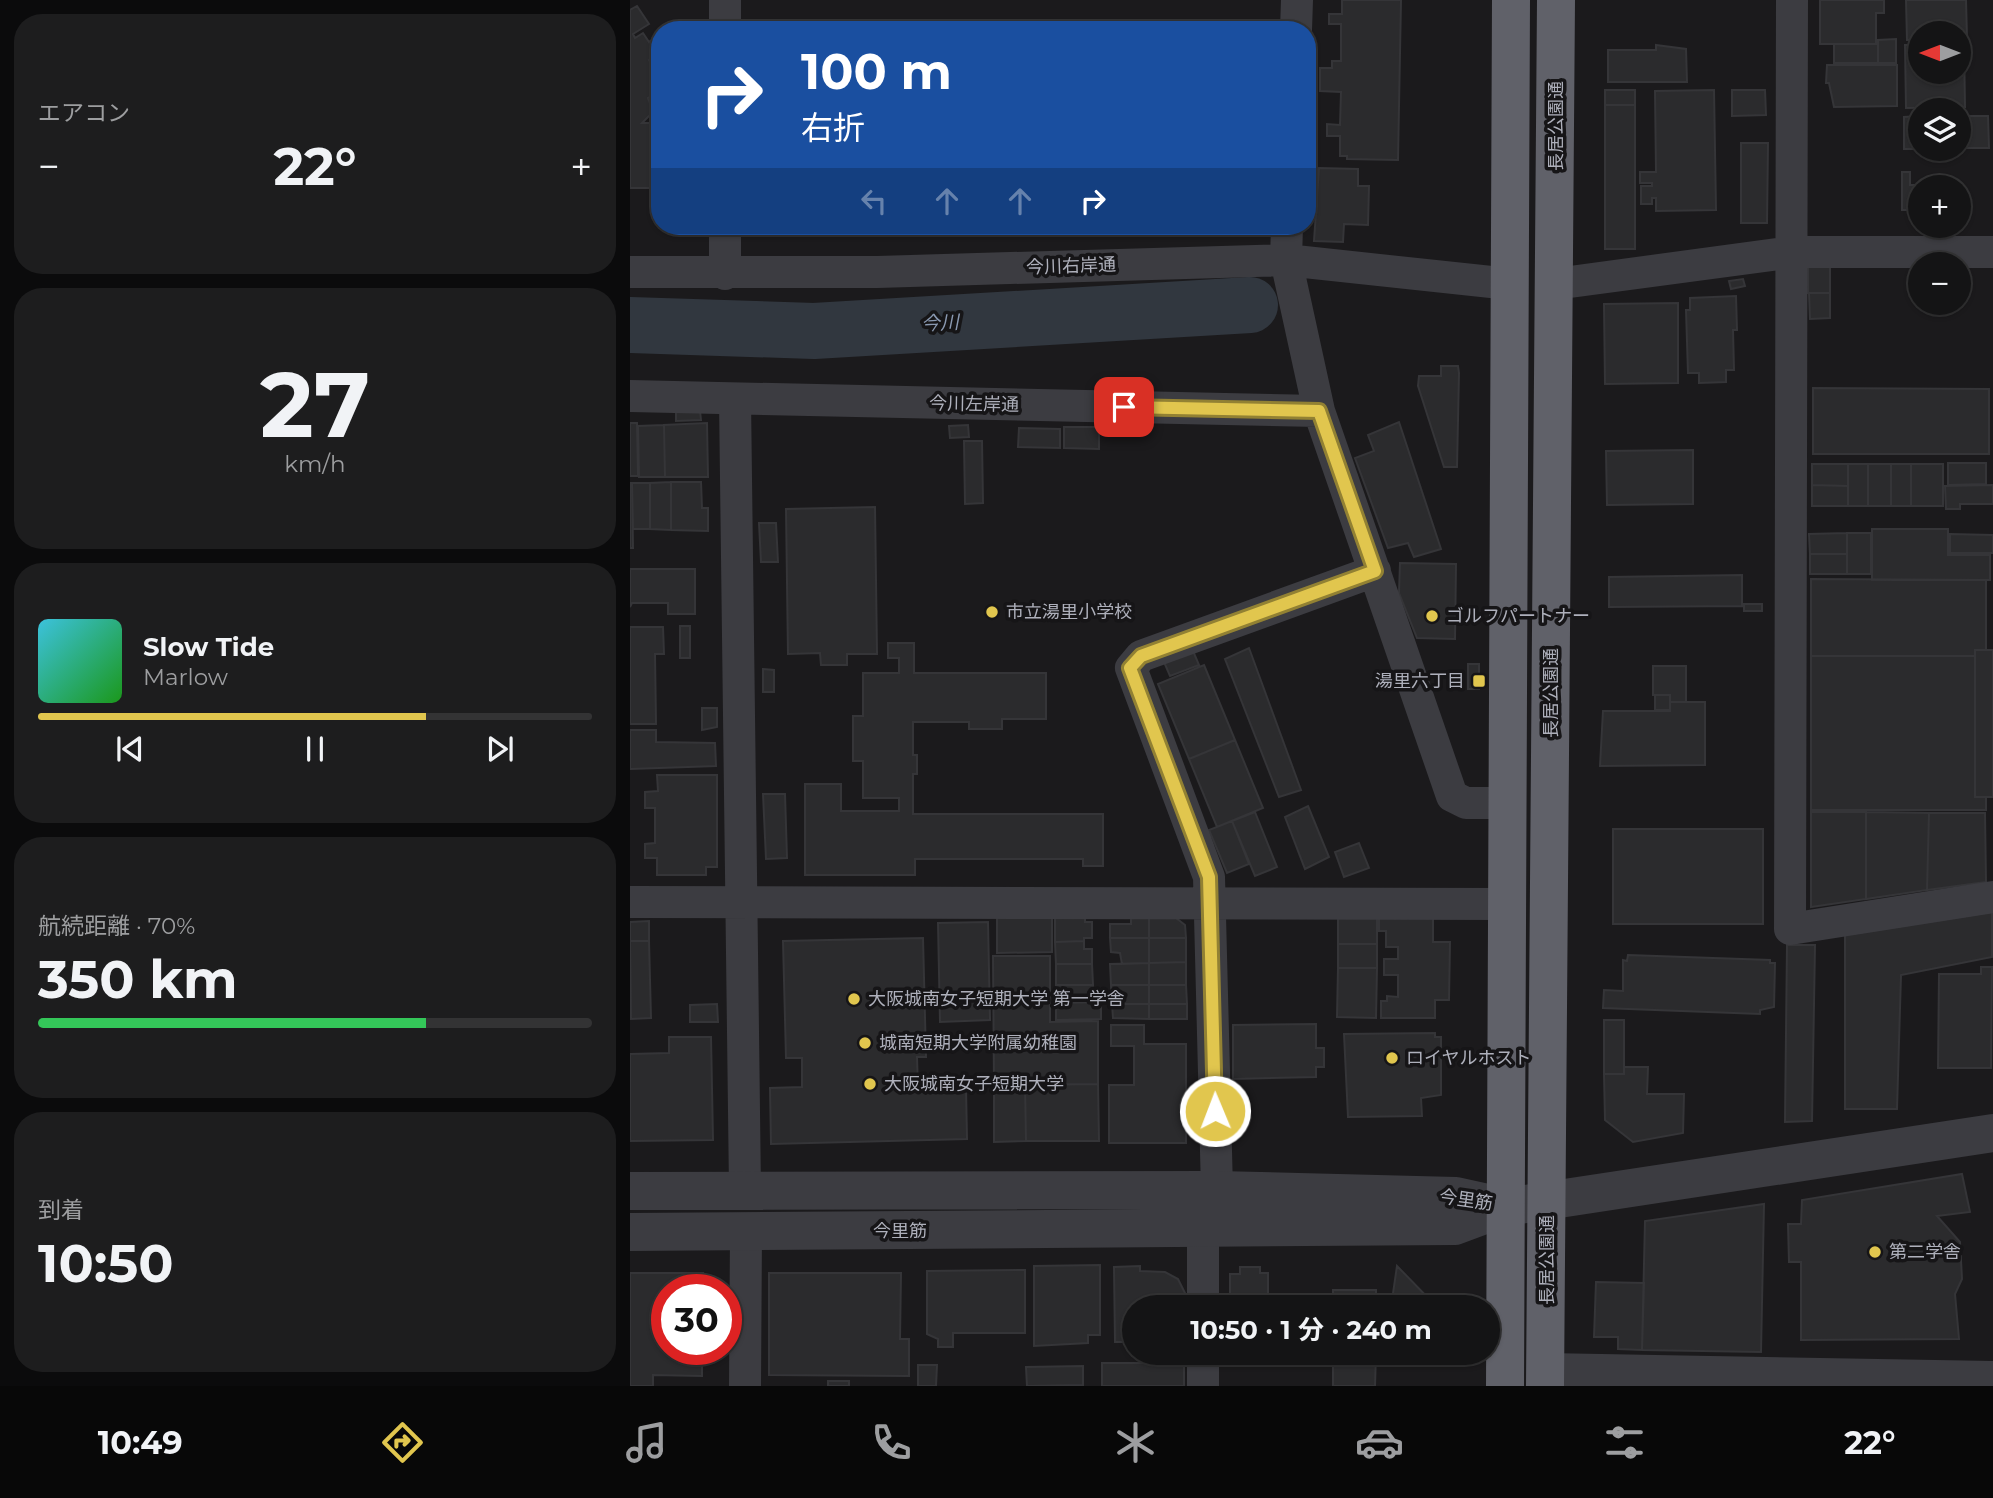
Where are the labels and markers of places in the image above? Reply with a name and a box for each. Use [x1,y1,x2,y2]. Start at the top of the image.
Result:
pin [1094,377,1154,437]
place label: 市立湯里小学校 [1006,601,1132,623]
marker: 市立湯里小学校 [984,604,1000,620]
place label: ゴルフパートナー [1446,605,1590,627]
marker: ゴルフパートナー [1424,608,1440,624]
place label: 湯里六丁目 [1375,670,1465,692]
marker: 湯里六丁目 [1471,673,1487,689]
place label: 大阪城南女子短期大学 第一学舎 [868,988,1125,1010]
marker: 大阪城南女子短期大学 第一学舎 [846,991,862,1007]
place label: 城南短期大学附属幼稚園 [879,1032,1077,1054]
marker: 城南短期大学附属幼稚園 [857,1035,873,1051]
place label: ロイヤルホスト [1406,1047,1531,1069]
marker: ロイヤルホスト [1384,1050,1400,1066]
place label: 大阪城南女子短期大学 [884,1073,1064,1095]
marker: 大阪城南女子短期大学 [862,1076,878,1092]
place label: 第二学舎 [1889,1241,1961,1263]
marker: 第二学舎 [1867,1244,1883,1260]

